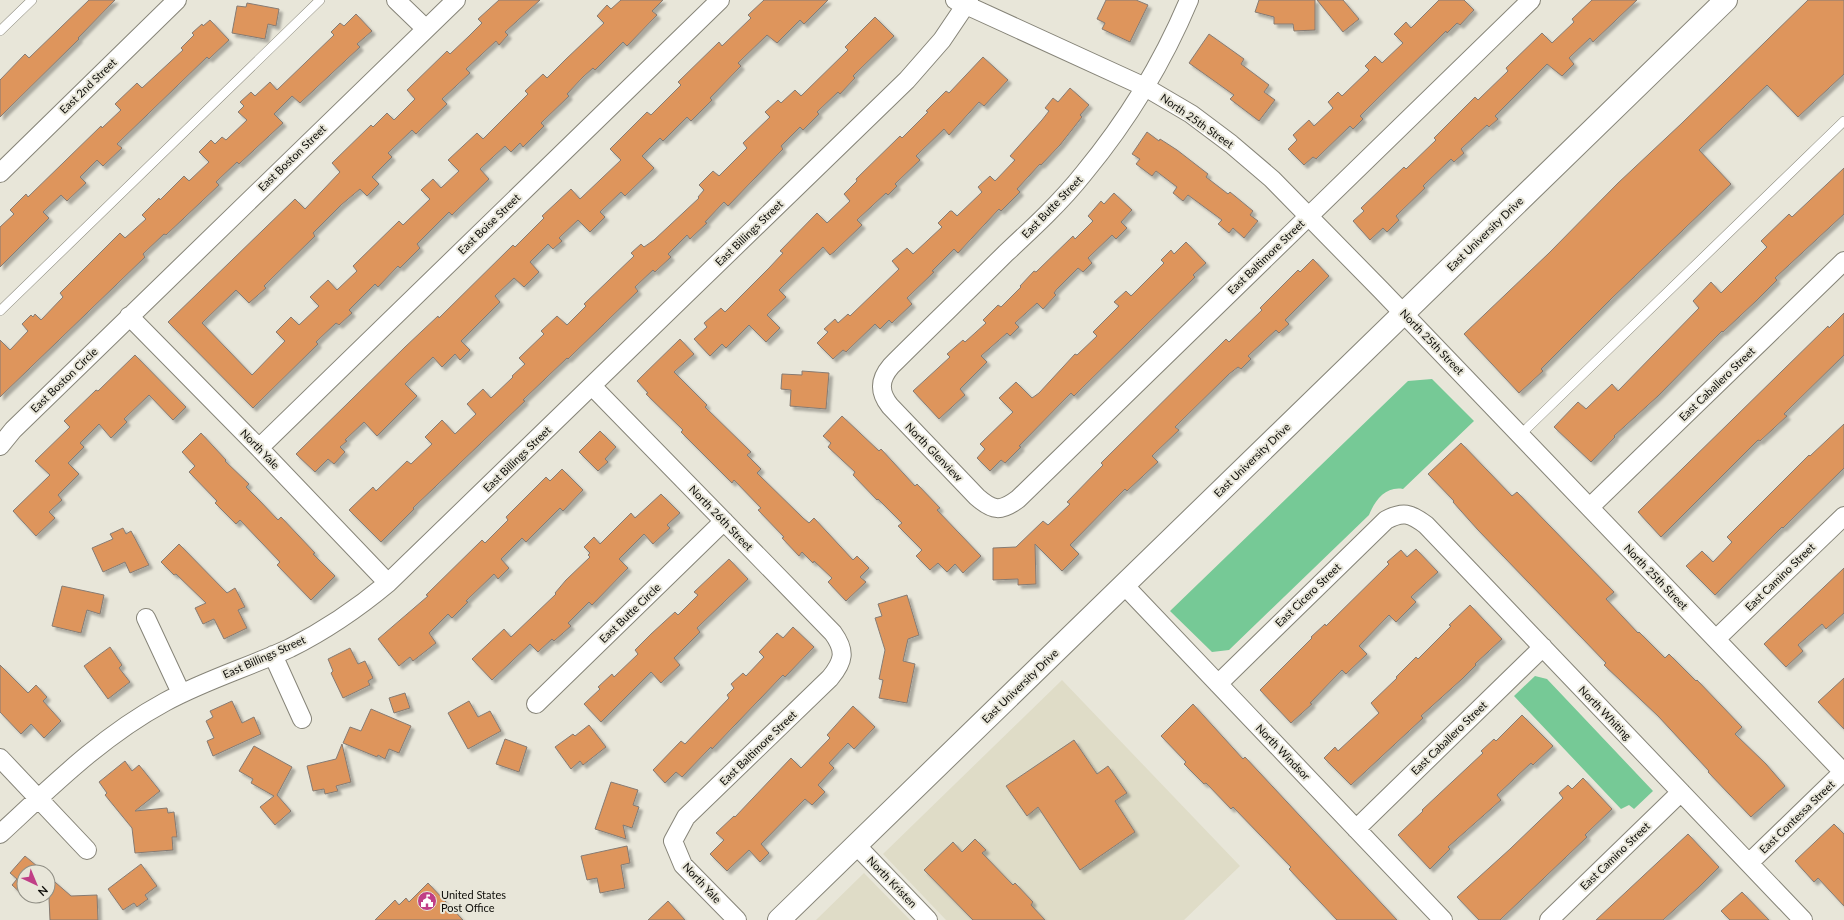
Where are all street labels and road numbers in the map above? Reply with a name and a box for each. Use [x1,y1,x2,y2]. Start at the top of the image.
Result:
street label: East 2nd Street [57,55,119,116]
street label: North 25th Street [1158,91,1236,151]
street label: East Boston Street [255,122,328,193]
street label: East Butte Street [1019,173,1085,240]
street label: East Boise Street [455,191,523,257]
street label: East University Drive [1444,194,1526,273]
street label: East Billings Street [712,197,785,268]
street label: East Baltimore Street [1225,217,1307,297]
street label: North 25th Street [1398,306,1467,377]
street label: East Boston Circle [28,344,100,415]
street label: East Caballero Street [1676,344,1757,423]
street label: North Glenview [903,420,966,484]
street label: East University Drive [1211,420,1293,499]
street label: East Billings Street [480,423,553,494]
street label: North Yale [238,426,283,471]
street label: North 26th Street [687,482,756,553]
street label: East Camino Street [1742,540,1817,613]
street label: North 25th Street [1622,541,1691,612]
street label: East Cicero Street [1272,560,1343,629]
street label: East Butte Circle [596,580,663,645]
street label: East Billings Street [220,632,307,681]
street label: East University Drive [979,646,1061,725]
street label: North Whiting [1576,683,1635,743]
street label: East Caballero Street [1408,698,1489,777]
street label: East Baltimore Street [717,708,799,788]
street label: North Windsor [1253,721,1313,782]
street label: East Contessa Street [1756,777,1837,856]
street label: East Camino Street [1577,819,1652,892]
street label: North Kristen [865,853,920,910]
street label: North Yale [680,860,724,906]

